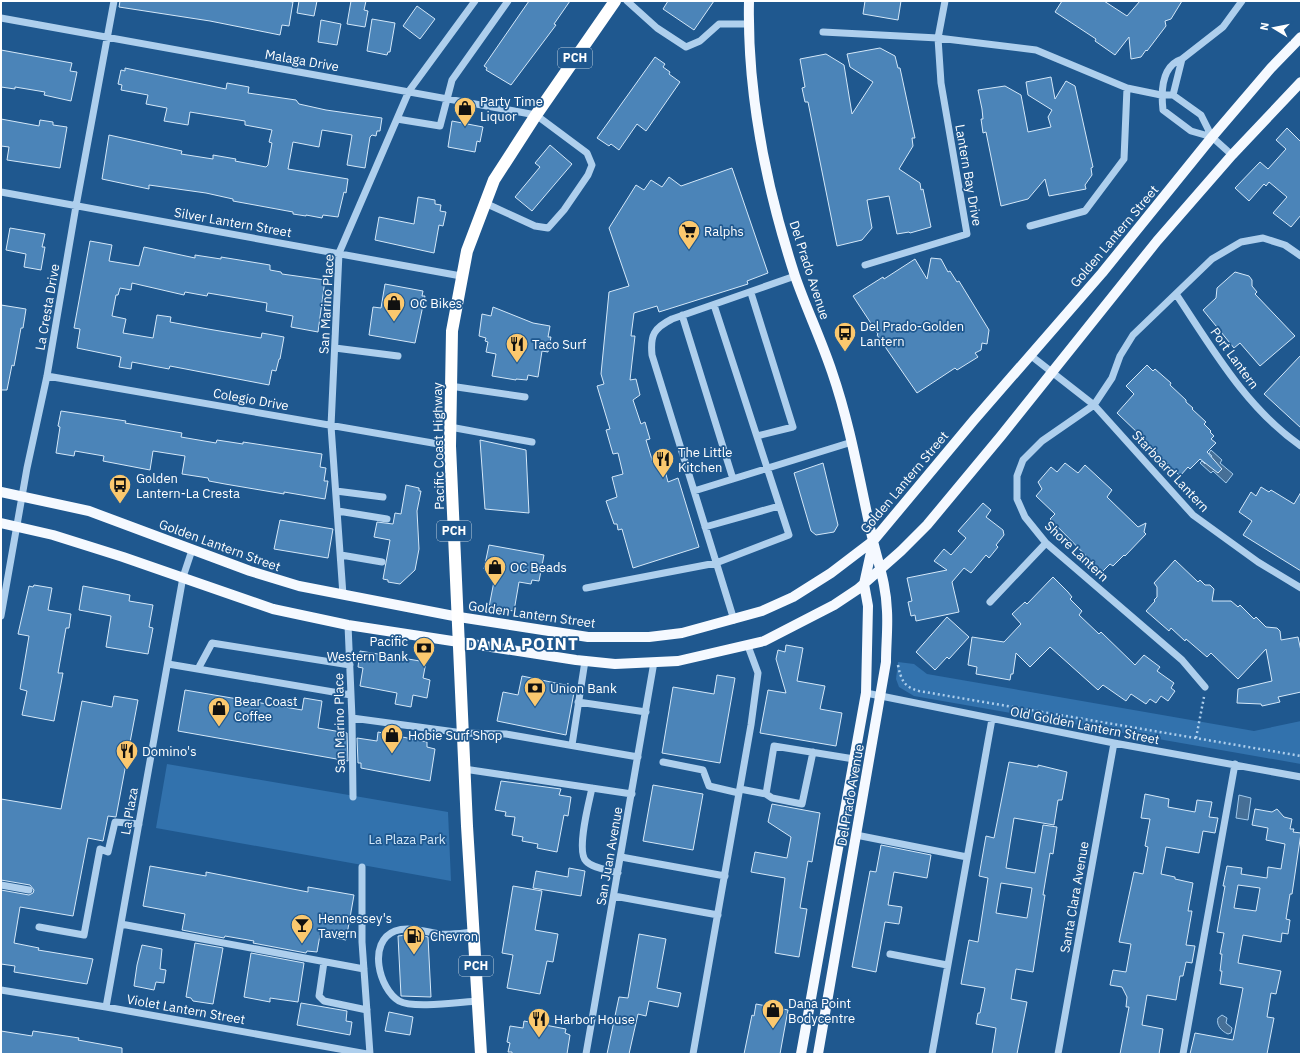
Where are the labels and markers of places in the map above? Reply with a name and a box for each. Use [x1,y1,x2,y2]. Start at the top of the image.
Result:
place label: Party Time Liquor [480,93,543,125]
shop icon: Party Time Liquor [452,95,478,128]
supermarket icon: Ralphs [676,218,702,251]
place label: Ralphs [704,223,744,240]
shop icon: OC Bikes [381,290,407,323]
place label: OC Bikes [410,295,462,312]
place label: Del Prado-Golden Lantern [860,318,964,350]
bus stop icon: Del Prado-Golden Lantern [832,320,858,353]
restaurant icon: Taco Surf [504,331,530,364]
place label: Taco Surf [532,336,586,353]
place label: The Little Kitchen [678,444,732,476]
restaurant icon: The Little Kitchen [650,446,676,479]
place label: Golden Lantern-La Cresta [136,470,240,502]
bus stop icon: Golden Lantern-La Cresta [107,472,133,505]
shop icon: OC Beads [482,554,508,587]
place label: OC Beads [510,559,567,576]
place label: Pacific Western Bank [327,633,408,665]
bank icon: Pacific Western Bank [411,635,437,668]
bank icon: Union Bank [522,675,548,708]
place label: Union Bank [550,680,617,697]
place label: Bear Coast Coffee [234,693,298,725]
shop icon: Bear Coast Coffee [206,695,232,728]
shop icon: Hobie Surf Shop [379,722,405,755]
place label: Hobie Surf Shop [408,727,502,744]
restaurant icon: Domino's [114,738,140,771]
place label: Domino's [142,743,196,760]
place label: Hennessey's Tavern [318,910,392,942]
bar icon: Hennessey's Tavern [289,912,315,945]
fuel station icon: Chevron [401,923,427,956]
place label: Chevron [430,928,478,945]
place label: Dana Point Bodycentre [788,995,855,1027]
shop icon: Dana Point Bodycentre [760,997,786,1030]
restaurant icon: Harbor House [526,1006,552,1039]
place label: Harbor House [554,1011,635,1028]

